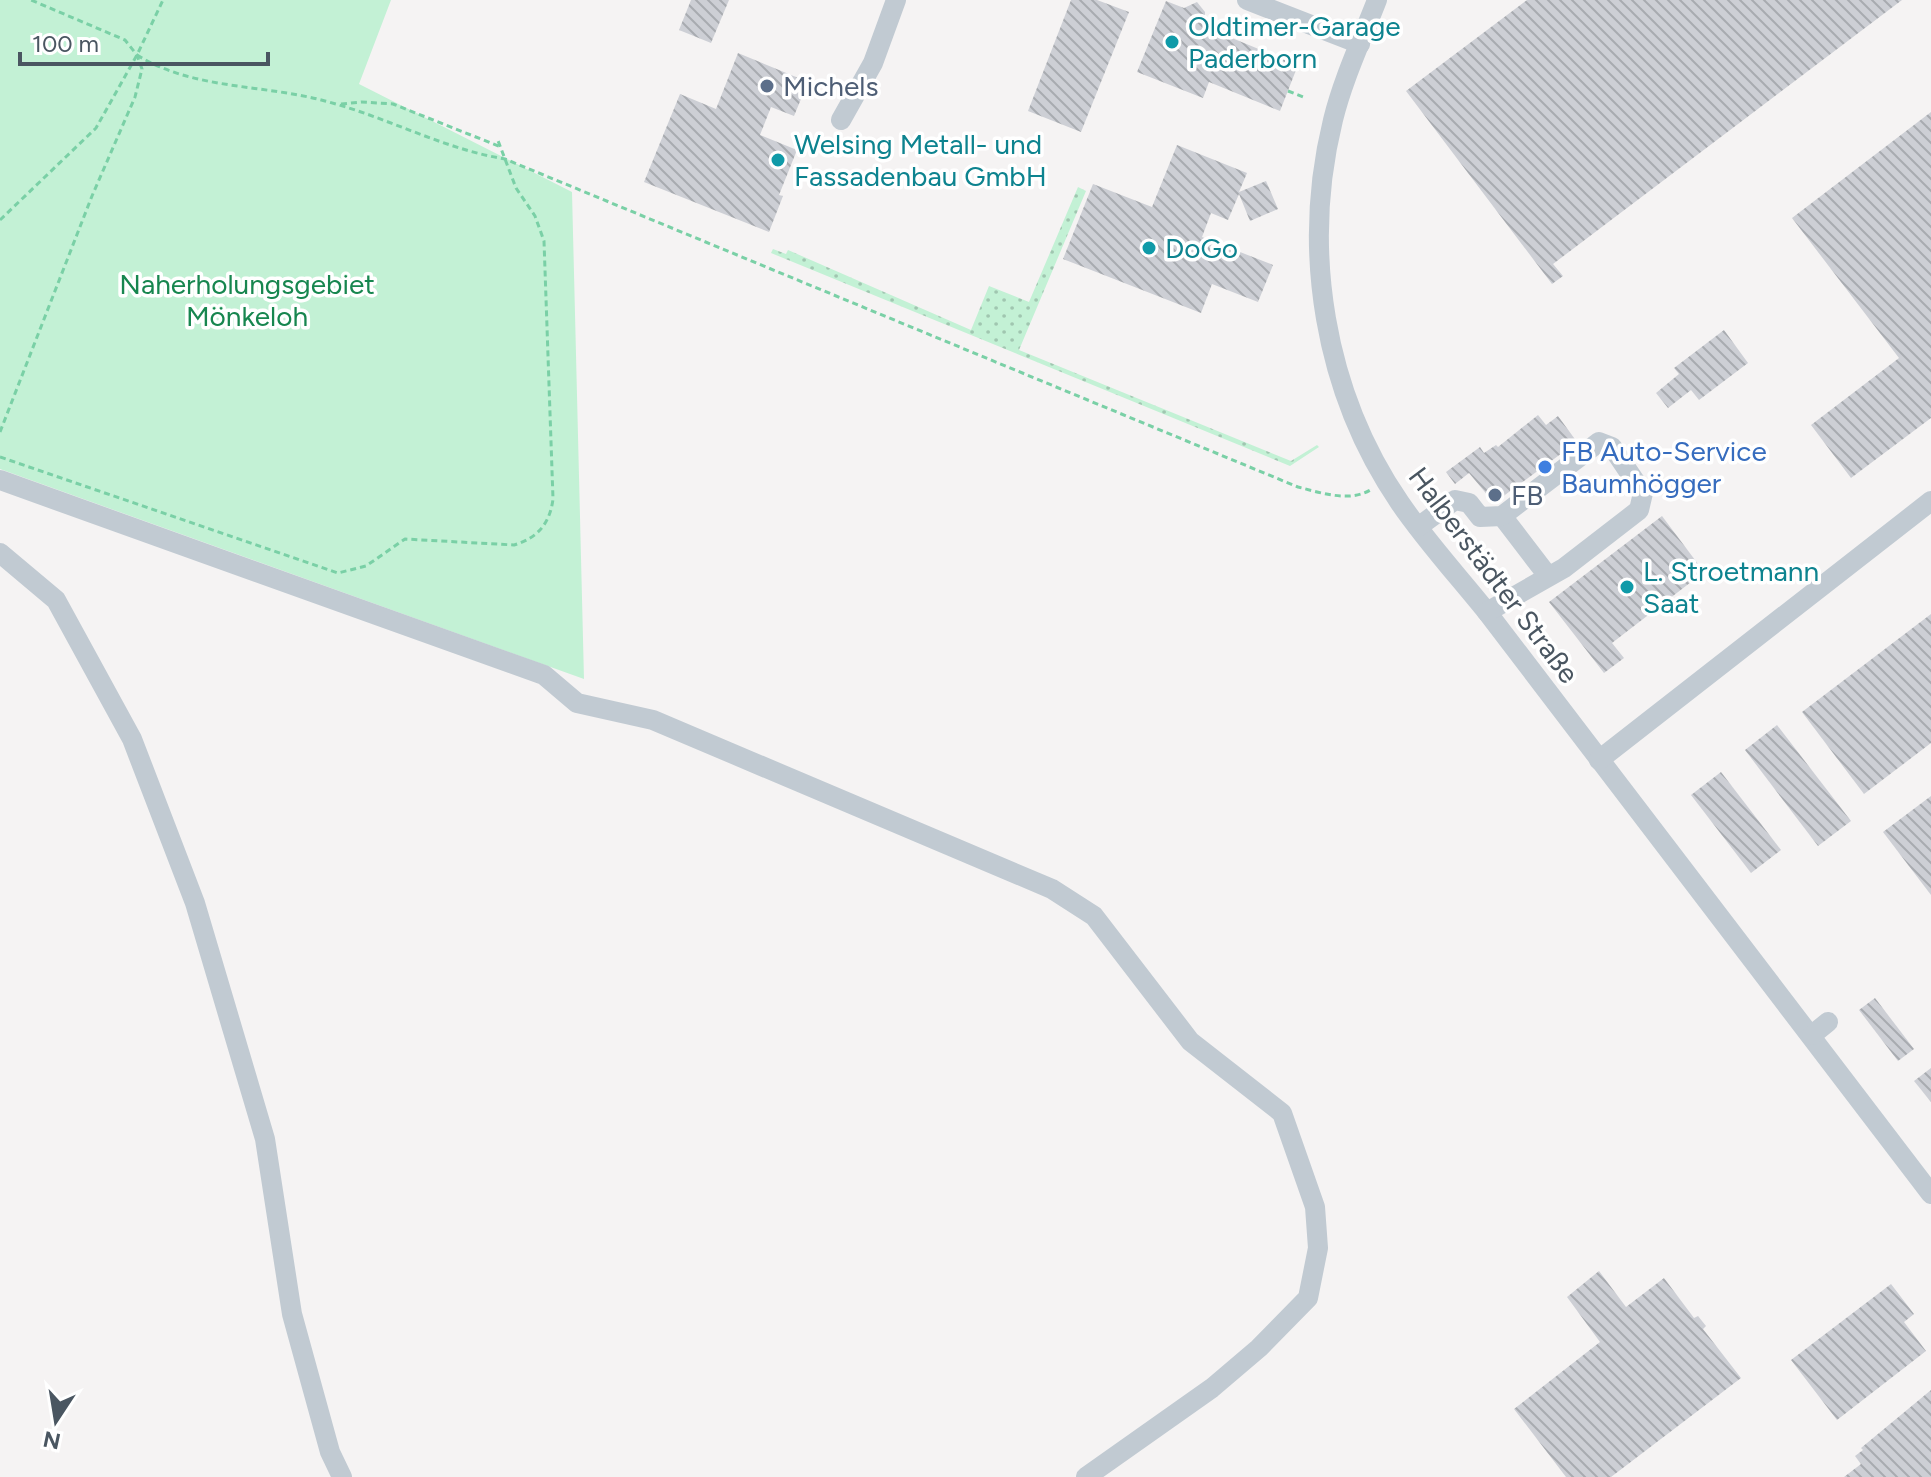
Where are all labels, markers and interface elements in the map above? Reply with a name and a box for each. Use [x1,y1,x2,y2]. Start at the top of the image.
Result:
place label: Oldtimer-Garage Paderborn [1188,9,1401,75]
scale bar [20,16,268,66]
text: 100 m [32,29,99,58]
marker: Oldtimer-Garage Paderborn [1163,33,1181,51]
place label: Michels [783,69,878,103]
marker: Michels [758,77,776,95]
place label: Welsing Metall- und Fassadenbau GmbH [794,127,1047,193]
marker: Welsing Metall- und Fassadenbau GmbH [769,151,787,169]
place label: DoGo [1165,231,1238,265]
marker: DoGo [1140,239,1158,257]
park label: Naherholungsgebiet Mönkeloh [119,267,375,333]
place label: FB Auto-Service Baumhögger [1561,434,1767,500]
marker: FB Auto-Service Baumhögger [1536,458,1554,476]
street label: Halberstädter Straße [1402,460,1586,690]
place label: FB [1511,478,1543,512]
marker: FB [1486,486,1504,504]
place label: L. Stroetmann Saat [1643,554,1819,620]
marker: L. Stroetmann Saat [1618,578,1636,596]
north arrow [16,1381,96,1461]
text: N [41,1425,63,1455]

